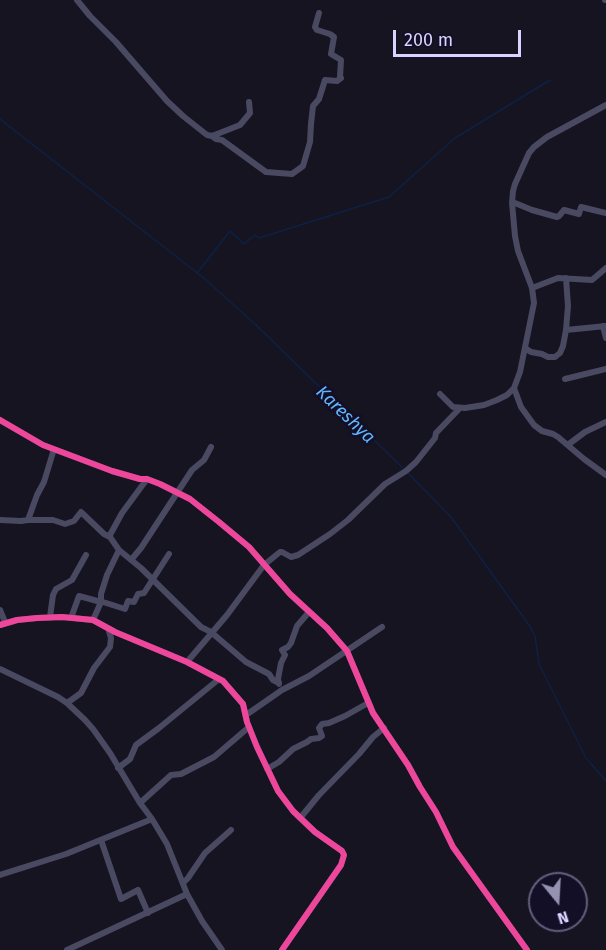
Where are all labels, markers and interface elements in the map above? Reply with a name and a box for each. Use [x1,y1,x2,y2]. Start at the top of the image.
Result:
scale bar [396,18,524,56]
text: 200 m [404,29,453,51]
water label: Kareshya [311,382,379,448]
north arrow [528,872,588,932]
text: N [555,907,571,928]

